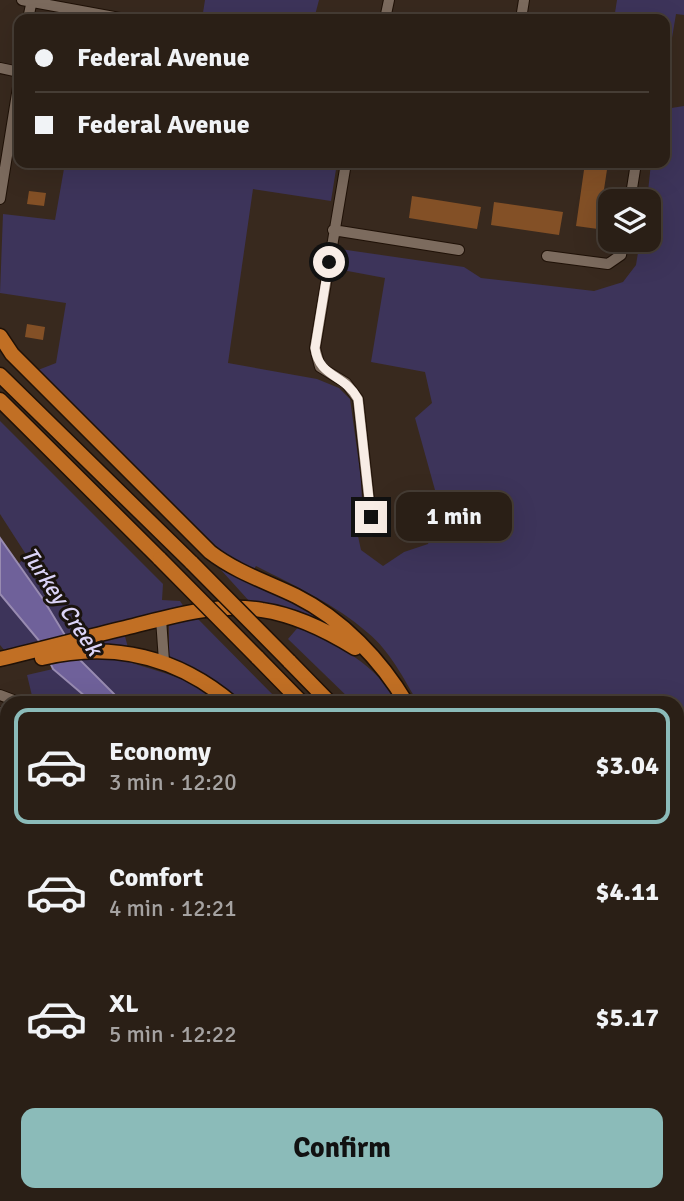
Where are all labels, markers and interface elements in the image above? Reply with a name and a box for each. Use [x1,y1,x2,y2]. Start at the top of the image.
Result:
text: Federal Avenue [77,42,250,74]
text: Federal Avenue [77,109,250,141]
map controls [598,189,661,252]
button: layers [598,189,661,252]
route start [313,246,345,278]
callout: 1 min [396,492,511,542]
route end [355,501,387,533]
text: 1 min [426,502,482,531]
water label: Turkey Creek [15,541,110,663]
icon: car [25,735,88,798]
text: Economy [109,736,211,768]
text: $3.04 [595,750,659,782]
text: 3 min · 12:20 [109,768,237,797]
icon: car [25,861,88,924]
text: Comfort [109,862,203,894]
text: $4.11 [595,876,659,908]
text: 4 min · 12:21 [109,894,237,923]
icon: car [25,987,88,1050]
text: XL [109,988,139,1020]
text: $5.17 [595,1002,659,1034]
text: 5 min · 12:22 [109,1020,237,1049]
button: Confirm [21,1108,663,1188]

